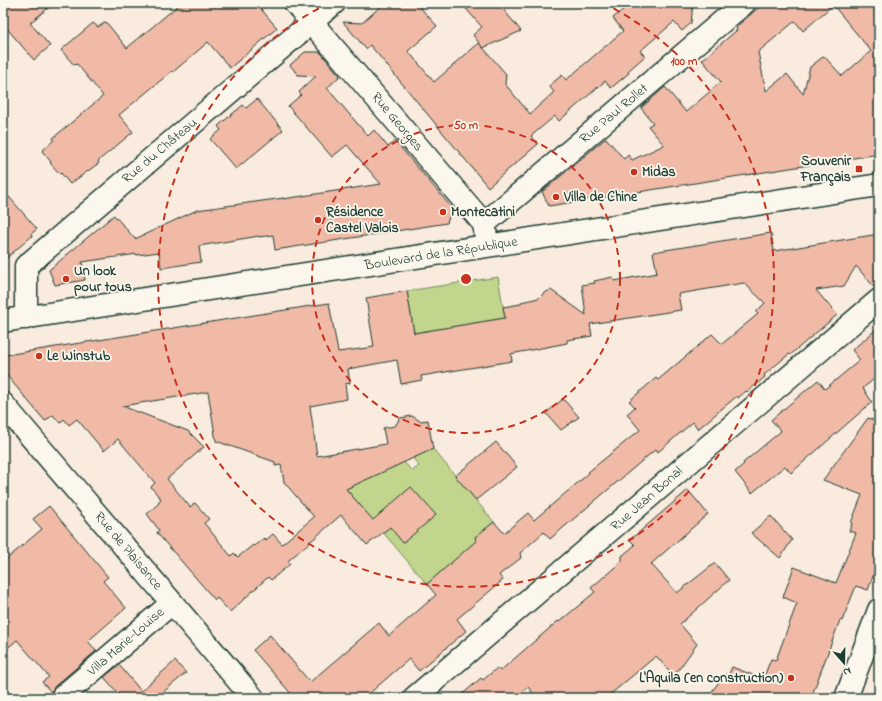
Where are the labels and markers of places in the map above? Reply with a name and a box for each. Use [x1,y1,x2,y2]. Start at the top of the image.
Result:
place label: Souvenir Français [800,151,852,188]
place label: Midas [642,162,676,183]
marker: Souvenir Français [854,164,864,174]
marker: Midas [629,167,639,177]
place label: Villa de Chine [563,187,638,208]
marker: Villa de Chine [551,192,561,202]
place label: Résidence Castel Valois [325,202,399,239]
place label: Montecatini [451,202,516,223]
marker: Montecatini [438,207,448,217]
marker: Résidence Castel Valois [313,215,323,225]
place label: Un look pour tous [74,261,132,298]
centre of rings [459,272,473,286]
marker: Un look pour tous [61,274,71,284]
place label: Le Winstub [47,346,111,367]
marker: Le Winstub [34,351,44,361]
place label: L'Aquila (en construction) [639,668,784,689]
marker: L'Aquila (en construction) [786,673,796,683]

